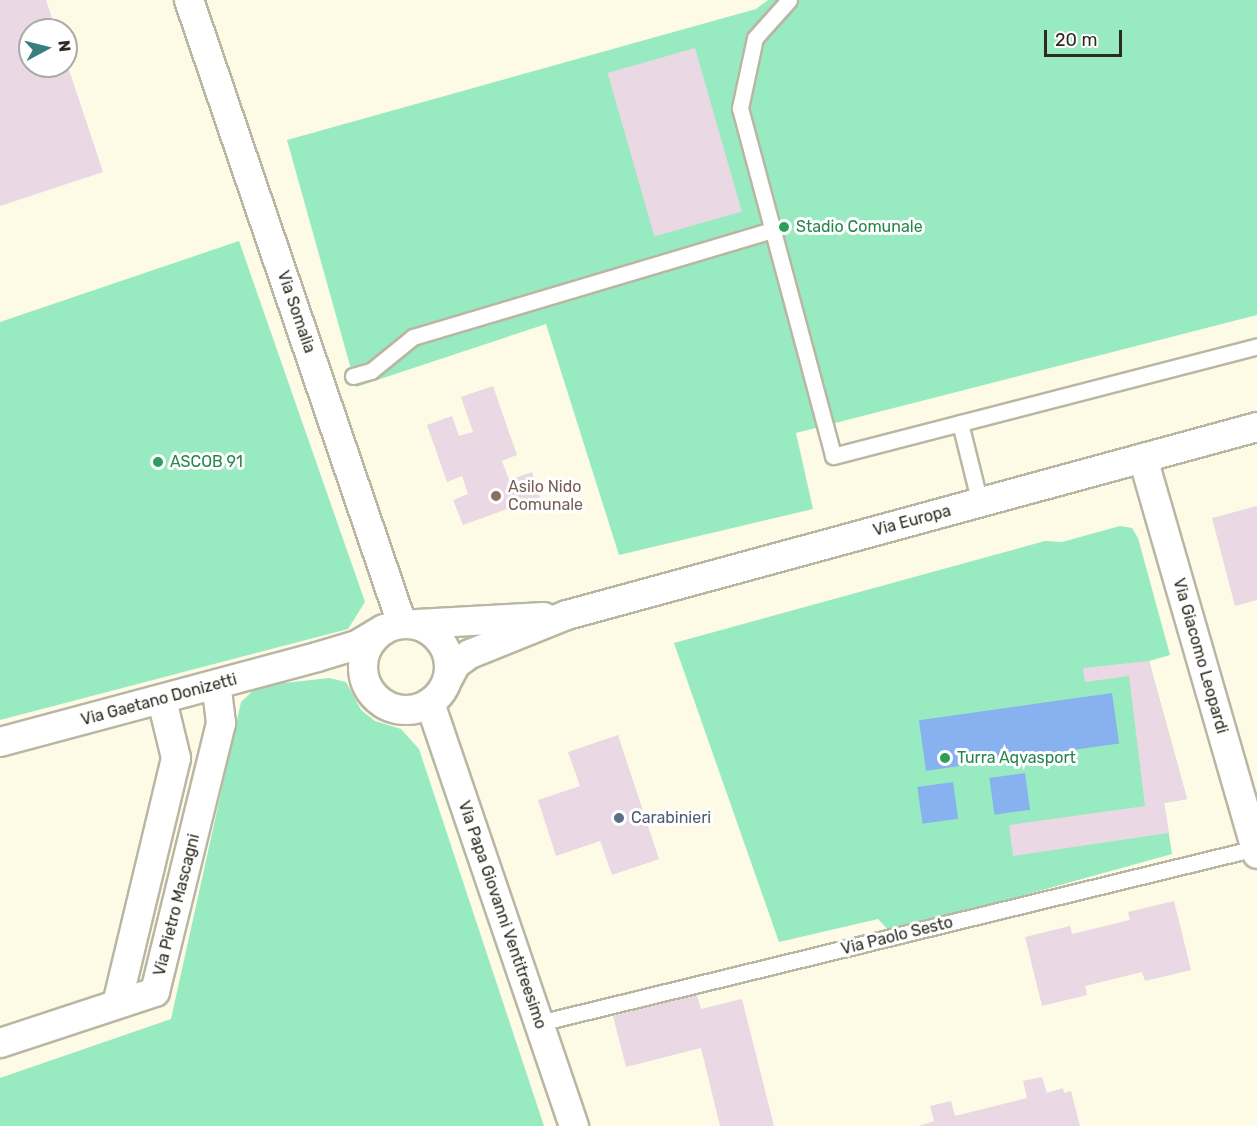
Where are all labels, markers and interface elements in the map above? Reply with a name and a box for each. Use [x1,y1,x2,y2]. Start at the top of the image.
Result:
north arrow [18,18,78,78]
scale bar [1047,18,1125,56]
text: 20 m [1055,29,1097,51]
text: N [54,39,75,53]
place label: Stadio Comunale [796,217,923,237]
marker: Stadio Comunale [777,220,791,234]
street label: Via Somalia [273,268,319,356]
place label: ASCOB 91 [170,452,243,472]
marker: ASCOB 91 [151,455,165,469]
place label: Asilo Nido Comunale [508,477,583,515]
marker: Asilo Nido Comunale [489,489,503,503]
street label: Via Europa [871,501,953,541]
street label: Via Giacomo Leopardi [1169,576,1231,736]
street label: Via Gaetano Donizetti [79,670,239,730]
place label: Turra Aqvasport [957,748,1076,768]
marker: Turra Aqvasport [938,751,952,765]
street label: Via Papa Giovanni Ventitreesimo [454,798,550,1032]
place label: Carabinieri [631,808,711,828]
marker: Carabinieri [612,811,626,825]
street label: Via Pietro Mascagni [150,832,204,978]
street label: Via Paolo Sesto [839,913,955,959]

